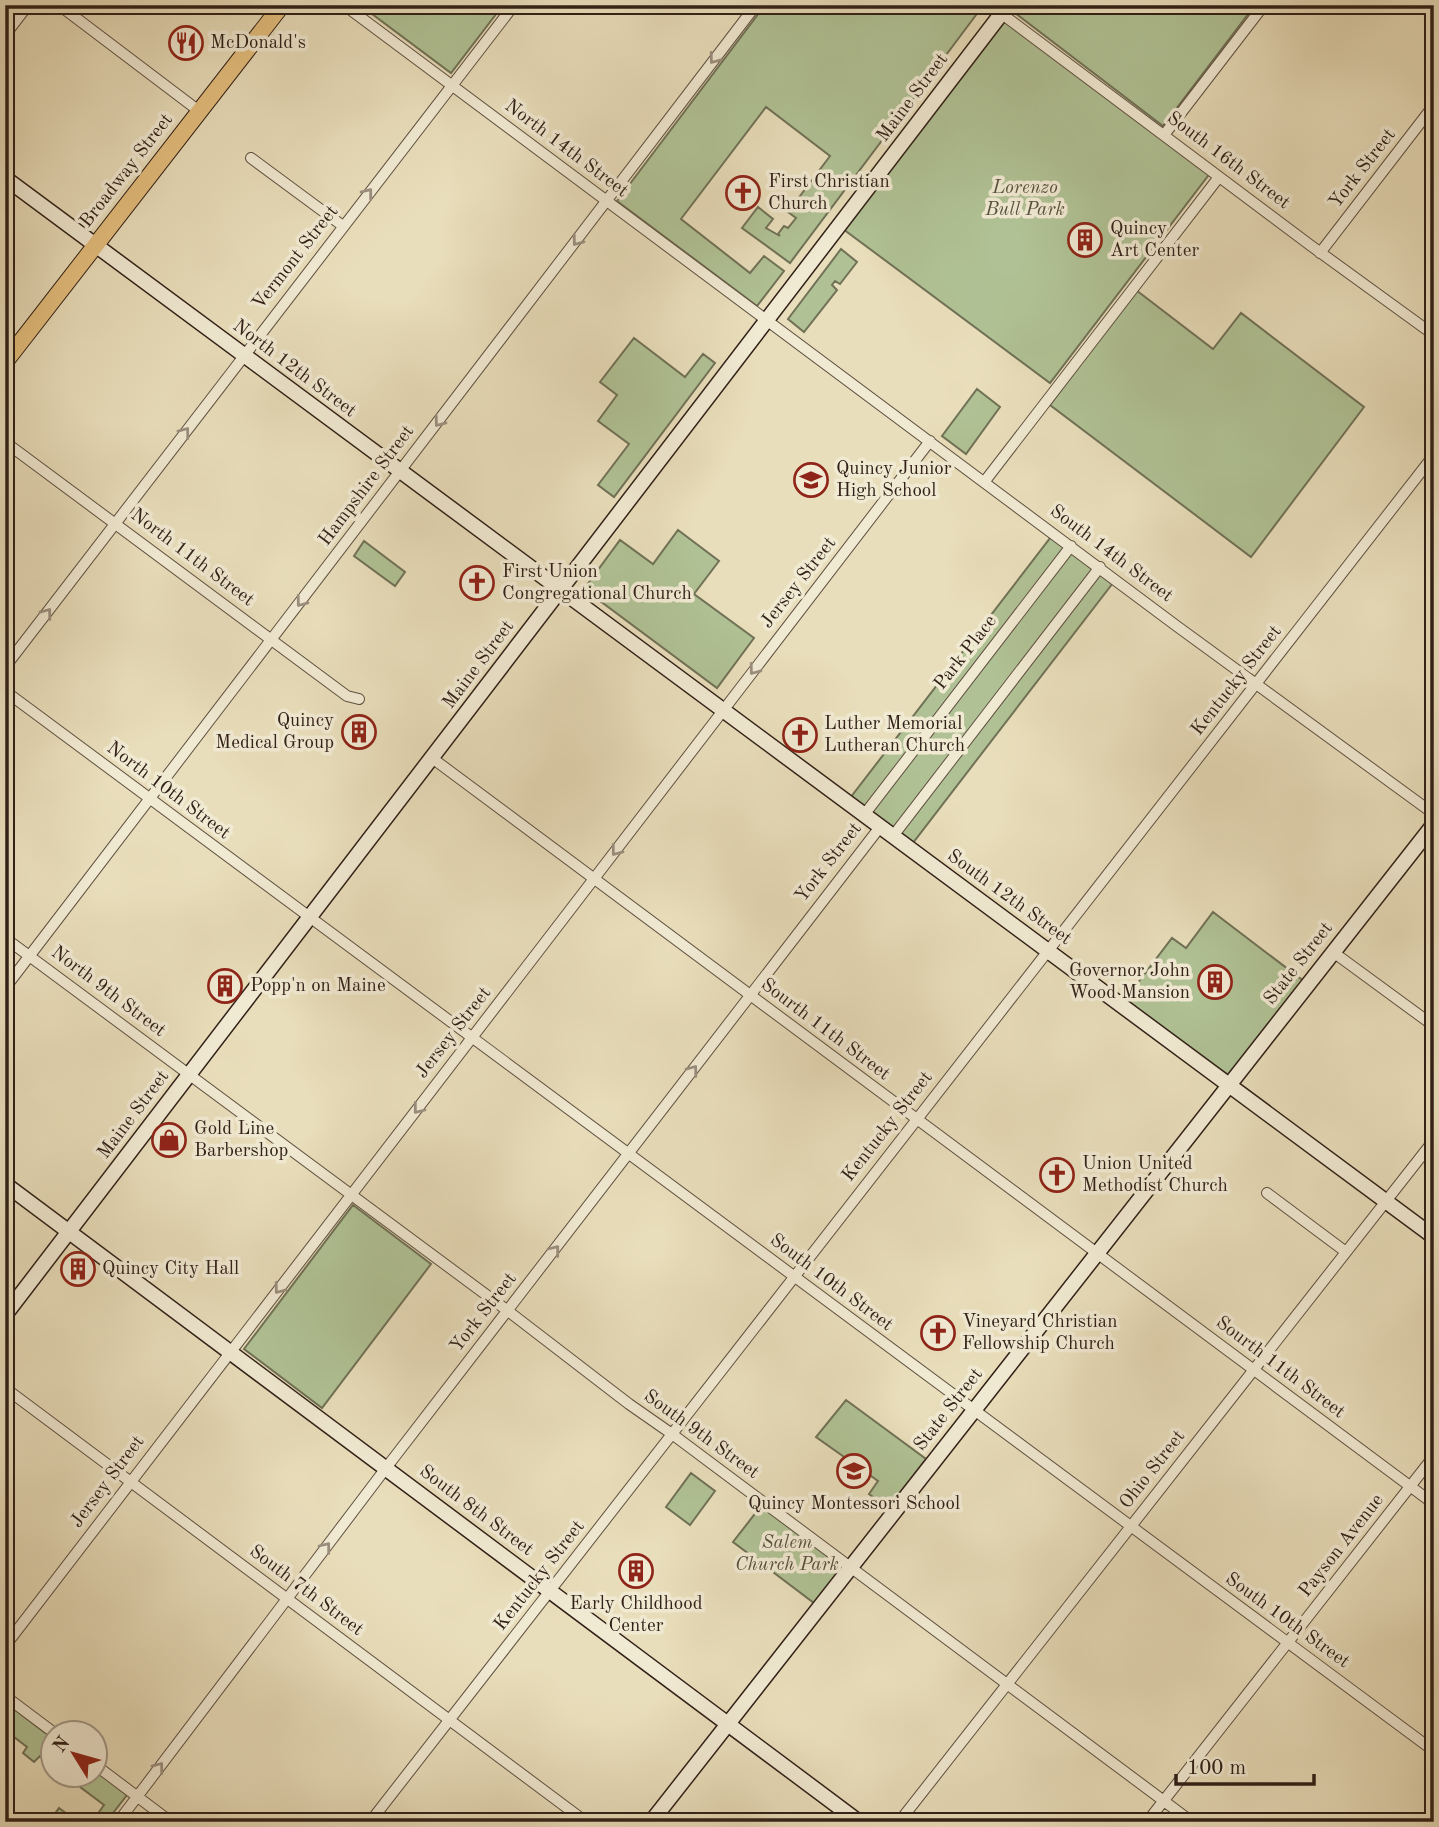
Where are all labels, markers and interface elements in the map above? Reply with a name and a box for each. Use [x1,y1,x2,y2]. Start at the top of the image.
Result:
restaurant icon: McDonald's [167,24,205,62]
place label: McDonald's [210,34,306,53]
street label: Maine Street [874,50,952,146]
one-way arrow [710,52,723,64]
street label: North 14th Street [501,97,631,201]
street label: South 16th Street [1163,109,1293,213]
street label: Broadway Street [77,111,177,231]
street label: York Street [1326,126,1400,212]
place label: First Christian Church [768,173,890,214]
church icon: First Christian Church [724,174,762,212]
park label: Lorenzo Bull Park [984,179,1065,220]
one-way arrow [360,189,373,201]
street label: Vermont Street [250,202,342,314]
place label: Quincy Art Center [1110,220,1199,261]
building icon: Quincy Art Center [1066,221,1104,259]
one-way arrow [573,233,586,246]
street label: North 12th Street [229,317,359,421]
one-way arrow [434,414,447,426]
street label: Hampshire Street [316,422,418,550]
one-way arrow [176,427,189,440]
place label: Quincy Junior High School [836,460,952,501]
school or university icon: Quincy Junior High School [792,461,830,499]
street label: South 14th Street [1046,502,1176,606]
street label: North 11th Street [127,506,257,610]
street label: Jersey Street [758,534,840,632]
place label: First Union Congregational Church [502,563,692,604]
church icon: First Union Congregational Church [458,564,496,602]
one-way arrow [296,594,309,607]
one-way arrow [38,608,51,621]
street label: Park Place [931,612,1001,694]
street label: Maine Street [440,617,518,713]
street label: Kentucky Street [1188,622,1286,740]
one-way arrow [750,662,763,675]
place label: Quincy Medical Group [215,712,334,753]
building icon: Quincy Medical Group [340,713,378,751]
place label: Luther Memorial Lutheran Church [824,715,965,756]
church icon: Luther Memorial Lutheran Church [781,716,819,754]
street label: North 10th Street [103,739,233,843]
street label: York Street [792,820,866,906]
one-way arrow [611,843,624,855]
street label: South 12th Street [943,847,1075,949]
street label: State Street [1261,919,1337,1009]
street label: North 9th Street [47,943,169,1041]
place label: Governor John Wood Mansion [1069,962,1190,1003]
building icon: Governor John Wood Mansion [1196,963,1234,1001]
building icon: Popp'n on Maine [206,967,244,1005]
street label: Sourth 11th Street [757,975,893,1085]
place label: Popp'n on Maine [250,977,386,996]
street label: Jersey Street [413,984,495,1082]
one-way arrow [685,1065,698,1078]
street label: Maine Street [95,1067,173,1163]
street label: Kentucky Street [839,1068,937,1186]
one-way arrow [413,1101,426,1114]
place label: Gold Line Barbershop [194,1120,288,1161]
shop icon: Gold Line Barbershop [150,1121,188,1159]
place label: Union United Methodist Church [1082,1155,1228,1196]
church icon: Union United Methodist Church [1038,1156,1076,1194]
street label: South 10th Street [766,1231,896,1335]
one-way arrow [546,1246,559,1258]
building icon: Quincy City Hall [59,1250,97,1288]
place label: Quincy City Hall [102,1260,239,1279]
street label: York Street [447,1270,521,1356]
one-way arrow [275,1282,287,1294]
place label: Vineyard Christian Fellowship Church [962,1313,1118,1354]
street label: Sourth 11th Street [1212,1313,1348,1423]
church icon: Vineyard Christian Fellowship Church [919,1314,957,1352]
street label: State Street [911,1365,987,1455]
street label: South 9th Street [640,1387,762,1483]
street label: Ohio Street [1117,1427,1189,1513]
street label: Jersey Street [67,1433,149,1531]
school or university icon: Quincy Montessori School [835,1452,873,1490]
street label: South 8th Street [415,1462,537,1560]
street label: Payson Avenue [1296,1491,1388,1601]
place label: Quincy Montessori School [748,1495,960,1514]
street label: Kentucky Street [491,1517,589,1635]
park label: Salem Church Park [735,1534,839,1575]
street label: South 7th Street [245,1542,367,1640]
one-way arrow [318,1543,331,1555]
building icon: Early Childhood Center [617,1552,655,1590]
street label: South 10th Street [1221,1570,1353,1672]
place label: Early Childhood Center [569,1595,703,1636]
north arrow [38,1718,108,1788]
text: N [50,1733,75,1757]
scale bar [1176,1743,1315,1787]
text: 100 m [1187,1758,1246,1779]
one-way arrow [151,1763,164,1775]

